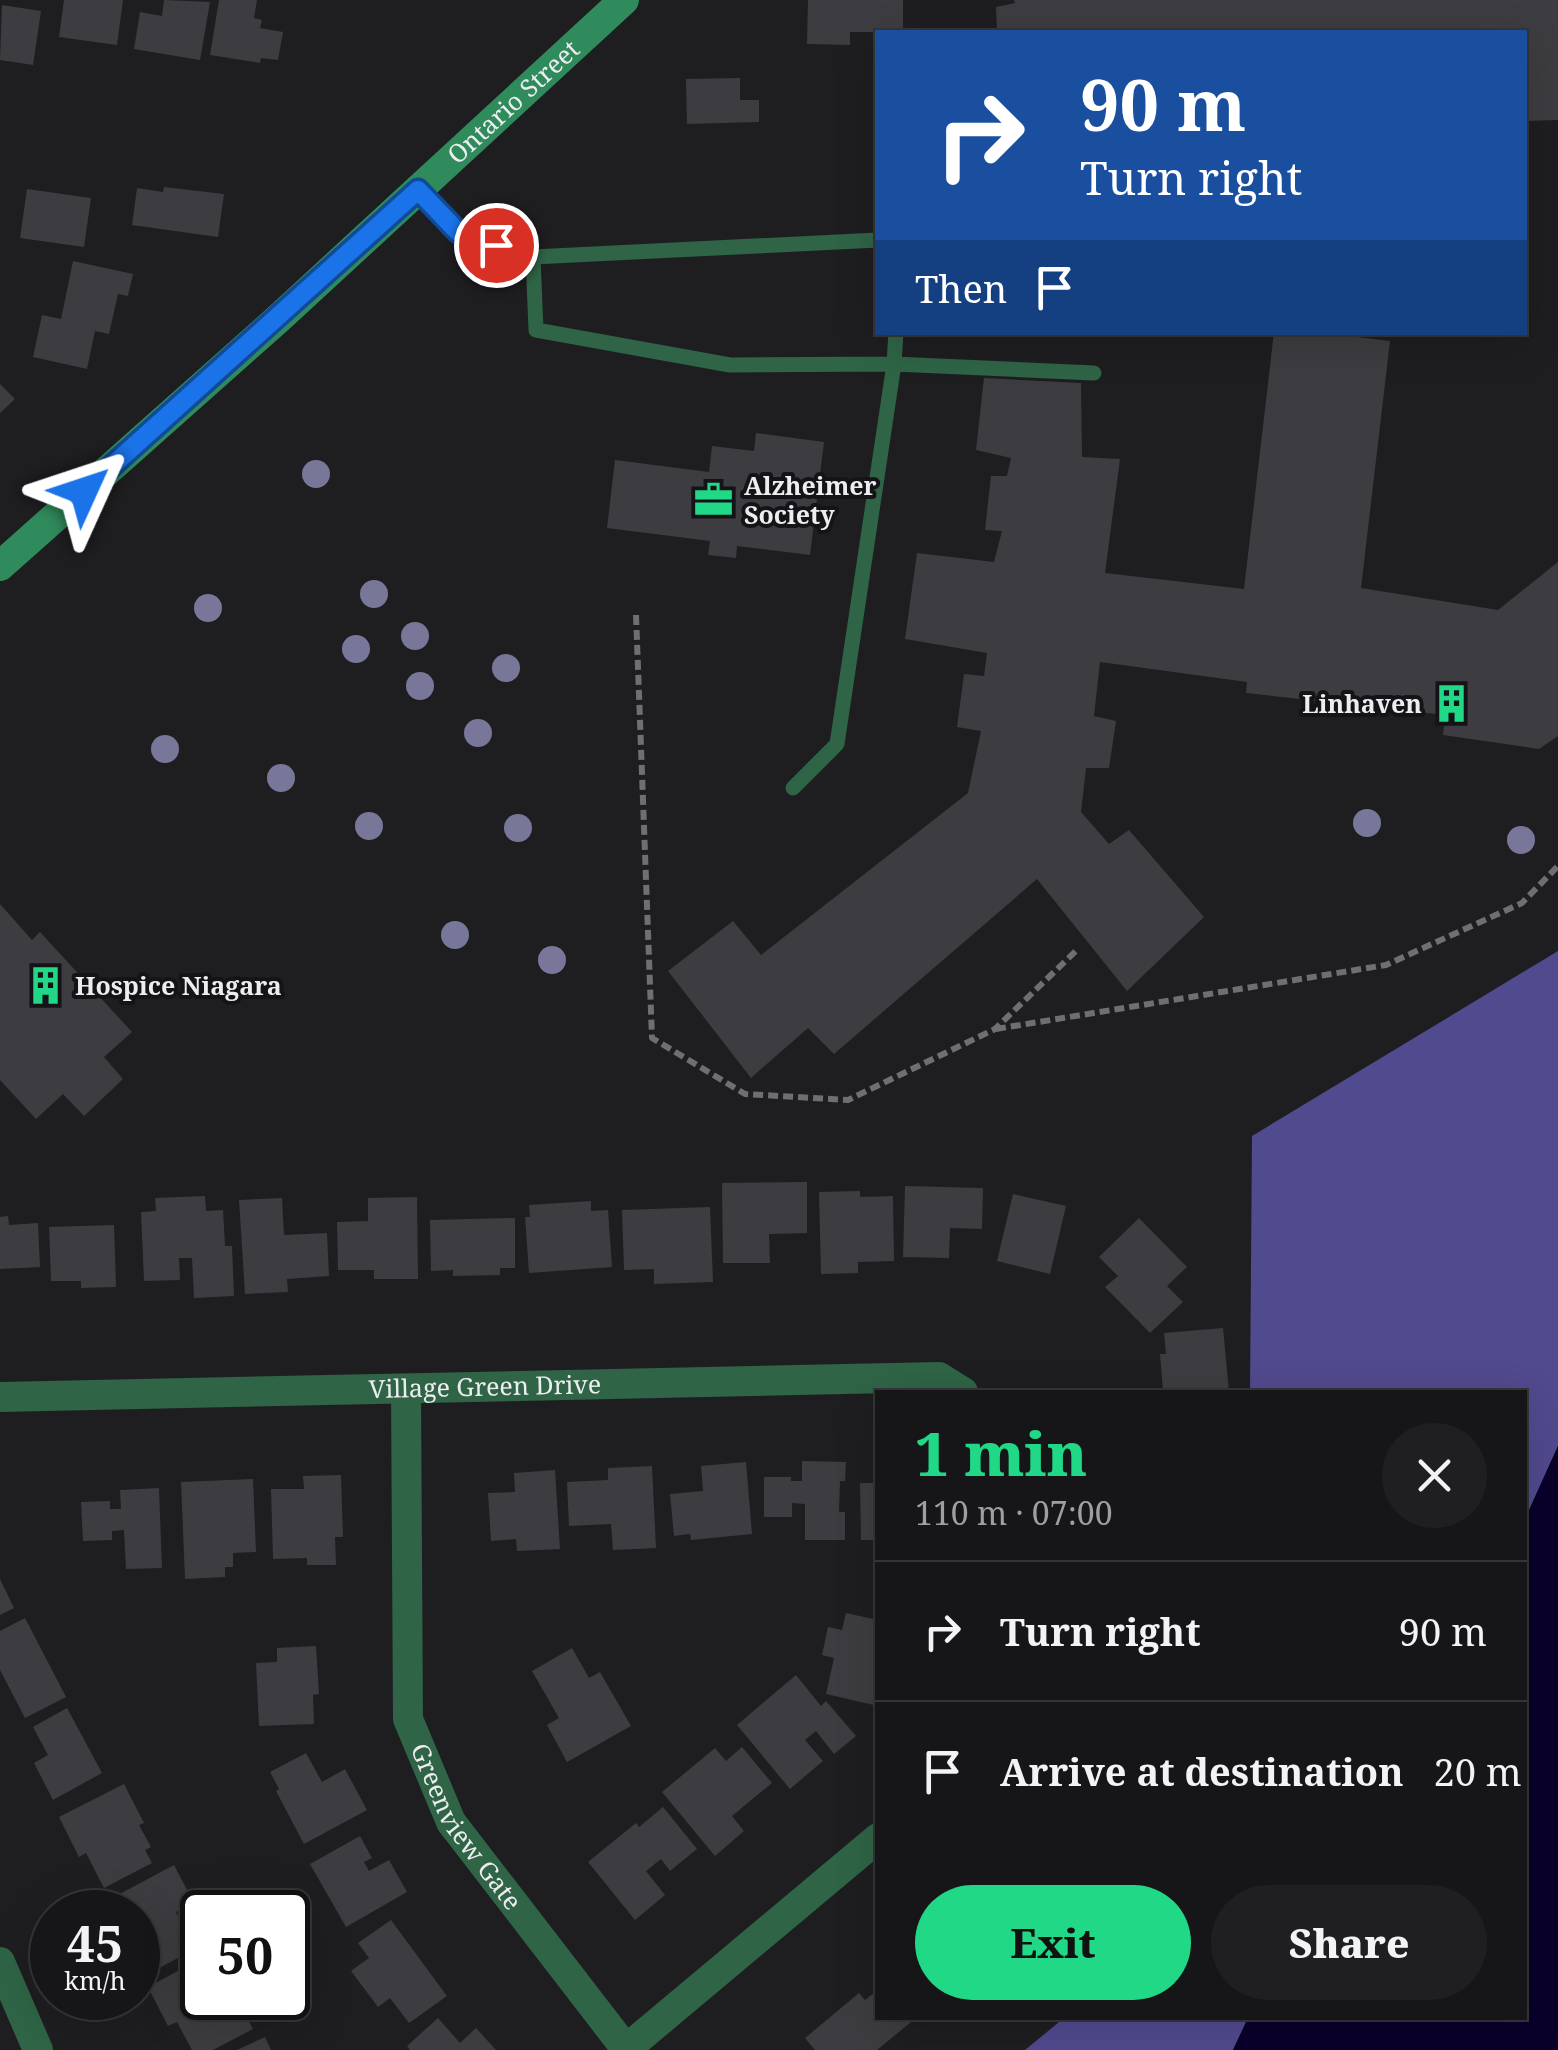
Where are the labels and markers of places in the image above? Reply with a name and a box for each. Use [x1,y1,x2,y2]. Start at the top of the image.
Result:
pin [454,203,539,288]
place label: Alzheimer Society [744,468,877,531]
office icon: Alzheimer Society [693,479,735,521]
building icon: Linhaven [1431,683,1473,725]
place label: Linhaven [1302,686,1422,720]
building icon: Hospice Niagara [24,965,66,1007]
place label: Hospice Niagara [75,968,282,1002]

